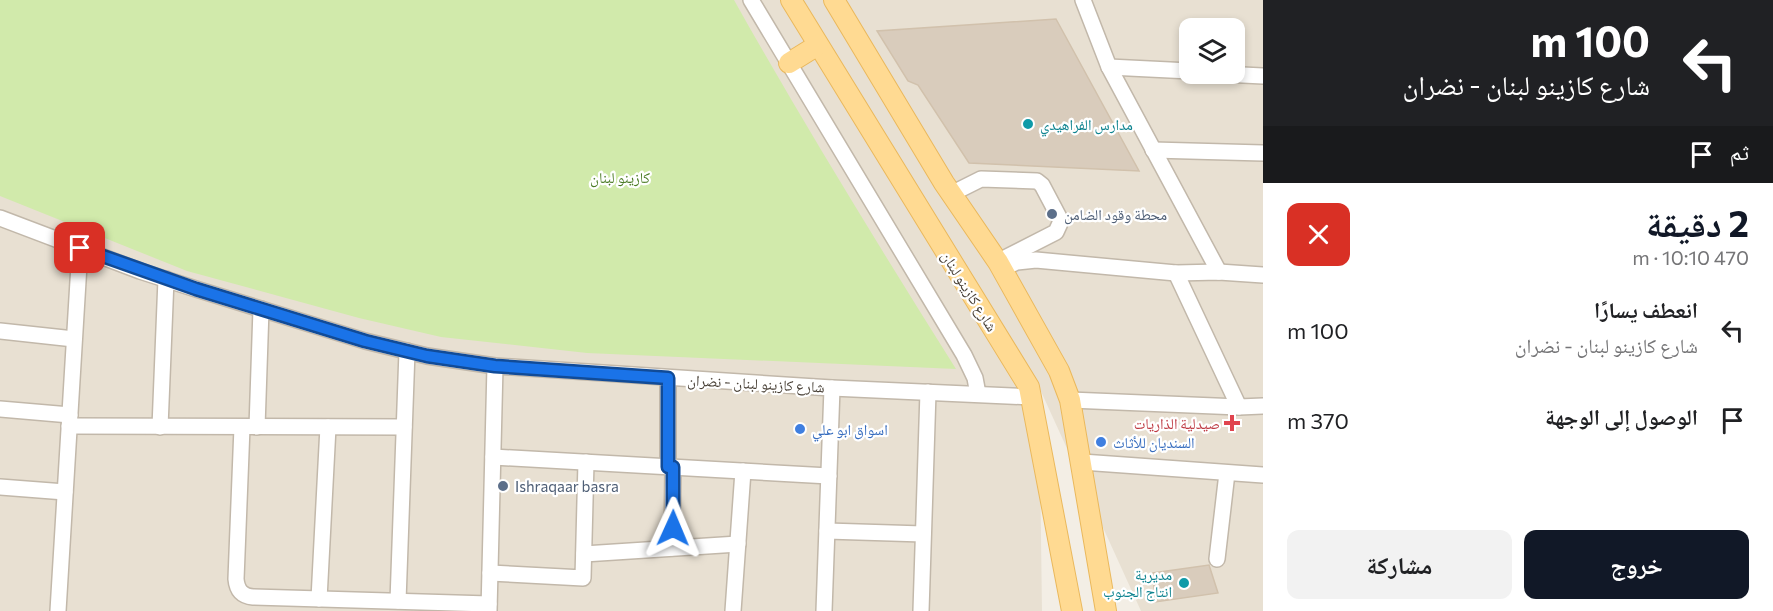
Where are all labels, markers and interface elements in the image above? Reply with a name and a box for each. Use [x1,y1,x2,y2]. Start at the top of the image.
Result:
text: 100 m [1530,14,1650,66]
map controls [1179,18,1245,84]
button: layers [1179,18,1245,84]
icon: left [1671,24,1749,102]
text: شارع كازينو لبنان - نضران [1403,68,1650,101]
place label: مدارس الفراهيدي [1040,115,1133,137]
marker: مدارس الفراهيدي [1021,117,1035,131]
icon: arrive [1685,138,1718,171]
text: ثم [1730,138,1749,165]
park label: كازينو لبنان [590,168,650,188]
text: 2 دقيقة [1646,200,1749,244]
button: close [1287,203,1350,266]
place label: محطة وقود الضامن [1064,205,1167,225]
marker: محطة وقود الضامن [1045,207,1059,221]
pin [54,222,105,273]
icon: arrive [63,231,96,264]
text: 470 m · 10:10 [1632,245,1749,269]
street label: شارع كازينو لبنان [937,248,1002,336]
text: انعطف يسارًا [1594,296,1698,323]
icon: left [1716,314,1749,347]
text: 100 m [1287,317,1349,344]
text: شارع كازينو لبنان - نضران [1515,333,1698,357]
street label: شارع كازينو لبنان - نضران [687,370,825,398]
text: الوصول إلى الوجهة [1545,403,1698,430]
icon: arrive [1716,404,1749,437]
text: 370 m [1287,407,1349,434]
place label: صيدلية الذاريات [1134,414,1220,433]
marker: صيدلية الذاريات [1225,416,1239,430]
place label: اسواق ابو علي [812,420,888,442]
marker: اسواق ابو علي [793,422,807,436]
place label: السنديان للأثاث [1113,433,1195,453]
marker: السنديان للأثاث [1094,435,1108,449]
place label: Ishraqaar basra [515,477,619,495]
marker: Ishraqaar basra [496,479,510,493]
position arrow [641,496,705,560]
button: مشاركة [1287,530,1512,599]
button: خروج [1524,530,1749,599]
place label: مديرية انتاج الجنوب [1103,565,1172,602]
marker: مديرية انتاج الجنوب [1177,576,1191,590]

